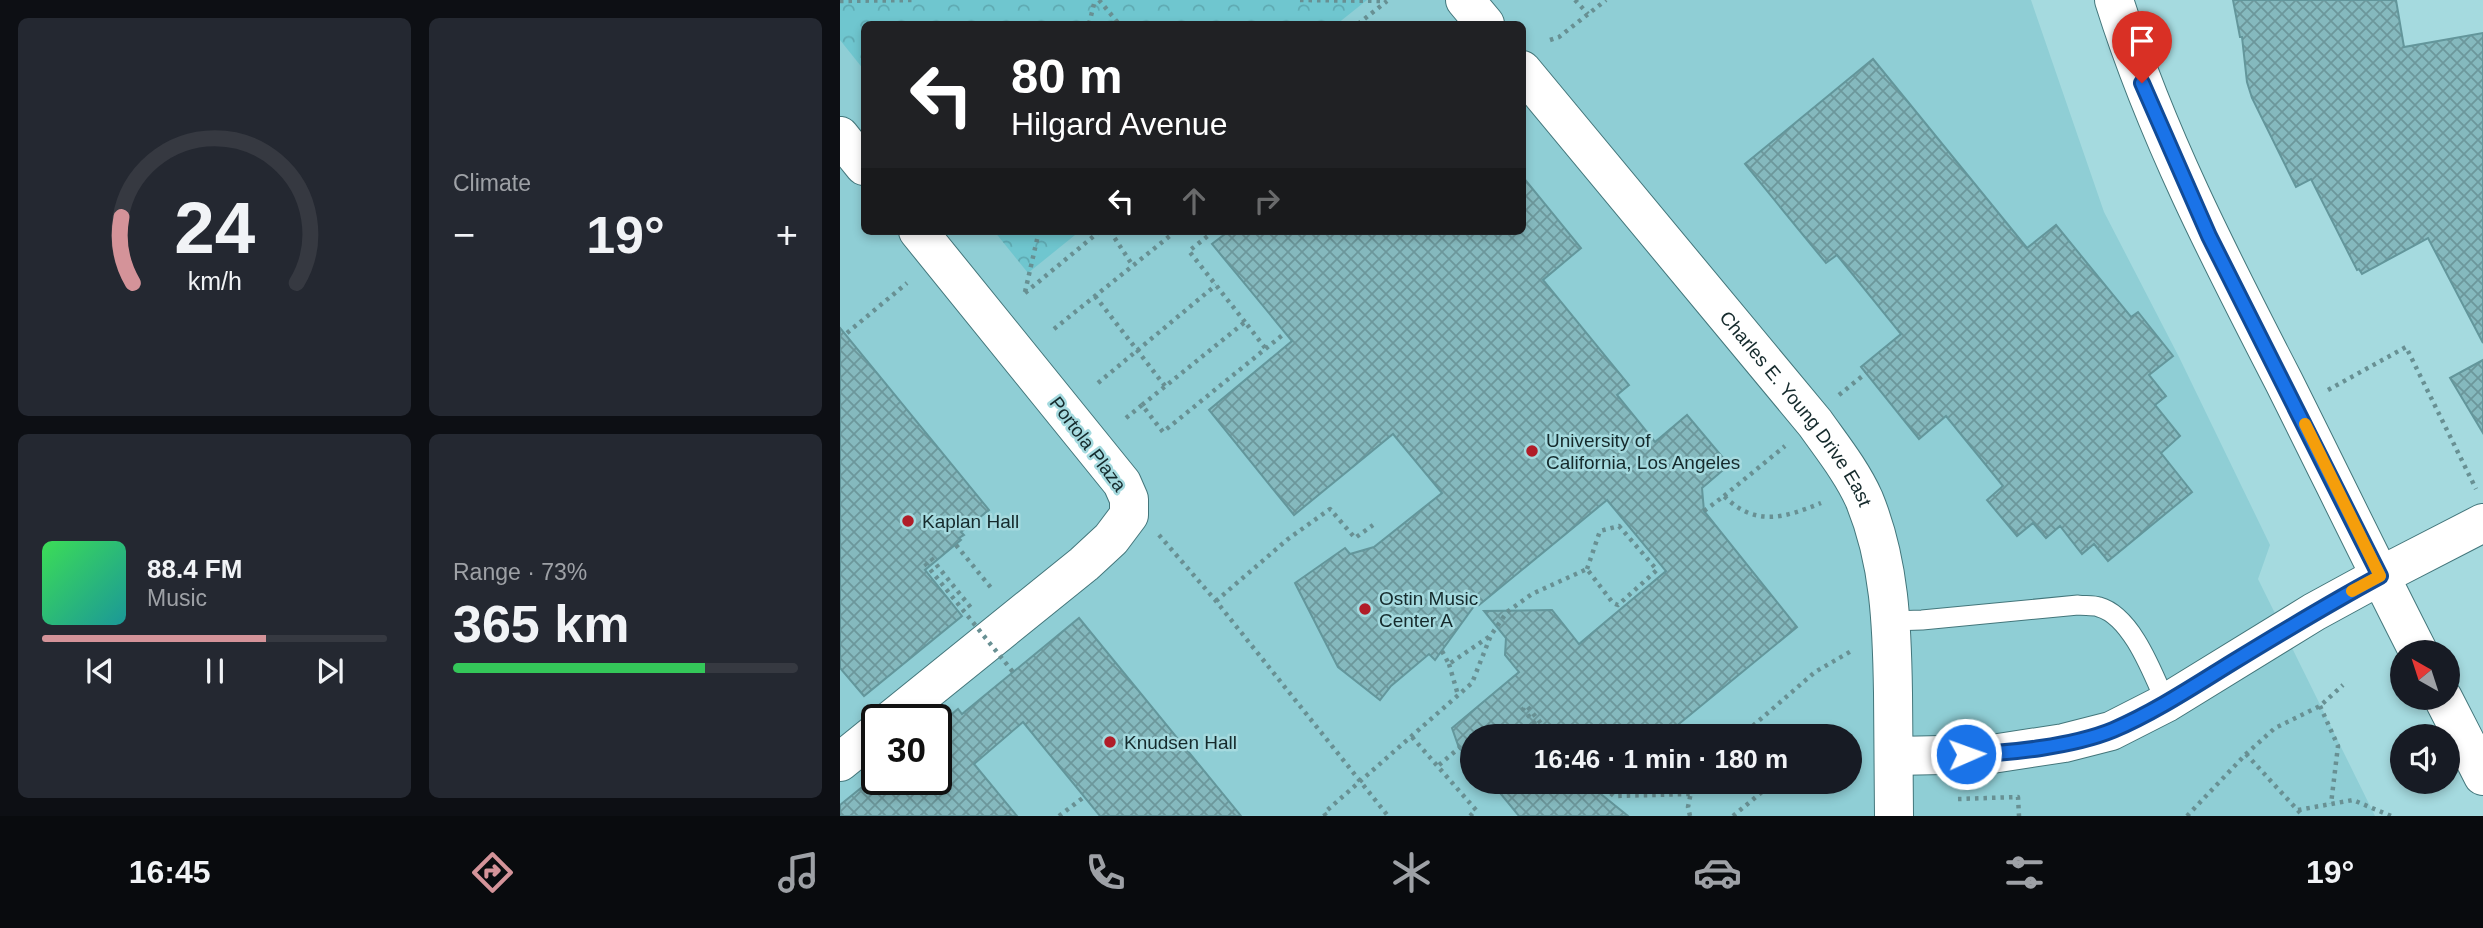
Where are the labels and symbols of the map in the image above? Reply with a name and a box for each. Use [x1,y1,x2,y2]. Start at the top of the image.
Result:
pin [2112,11,2172,83]
street label: Charles E. Young Drive East [1716,306,1877,510]
street label: Portola Plaza [1046,393,1131,496]
place label: University of California, Los Angeles [1546,430,1740,473]
marker: University of California, Los Angeles [1524,443,1540,459]
place label: Kaplan Hall [922,511,1019,532]
marker: Kaplan Hall [900,513,916,529]
place label: Ostin Music Center A [1379,588,1478,631]
marker: Ostin Music Center A [1357,601,1373,617]
north arrow [2390,640,2460,710]
speed limit sign: 30 [861,704,952,795]
position arrow [1929,717,2003,791]
place label: Knudsen Hall [1124,732,1237,753]
marker: Knudsen Hall [1102,734,1118,750]

